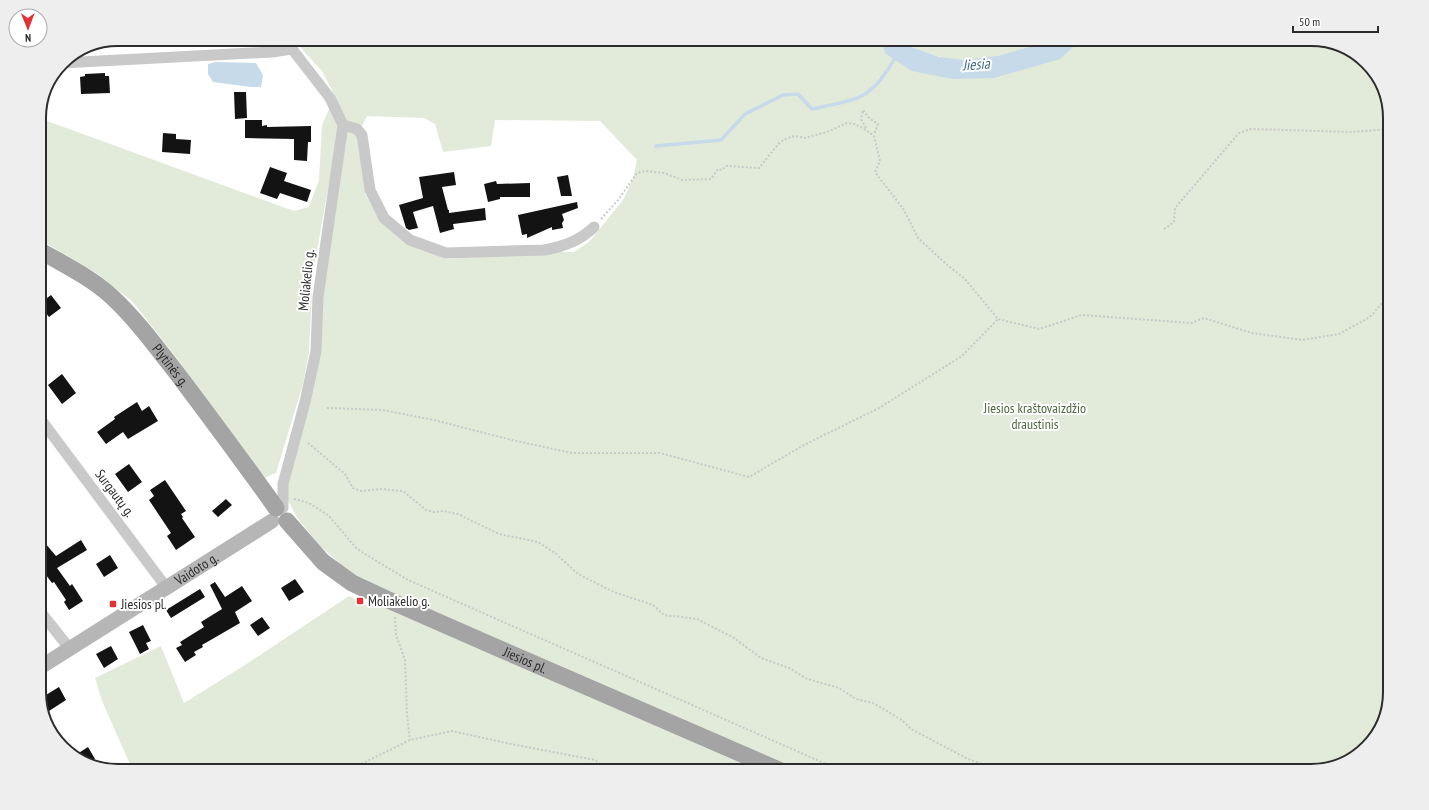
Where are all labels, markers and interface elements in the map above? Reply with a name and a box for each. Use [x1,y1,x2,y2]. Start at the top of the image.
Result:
north arrow [8,8,48,48]
scale bar [1293,8,1378,34]
text: 50 m [1299,14,1320,29]
text: N [25,31,31,45]
water label: Jiesia [961,53,991,75]
street label: Moliakelio g. [294,248,318,312]
street label: Plytinės g. [148,340,193,390]
park label: Jiesios kraštovaizdžio draustinis [983,399,1086,433]
street label: Surgautų g. [91,466,139,520]
street label: Vaidoto g. [170,548,221,590]
place label: Moliakelio g. [368,592,430,610]
place label: Jiesios pl. [120,595,167,613]
marker: Moliakelio g. [355,596,365,606]
marker: Jiesios pl. [108,599,118,609]
street label: Jiesios pl. [500,642,550,677]

